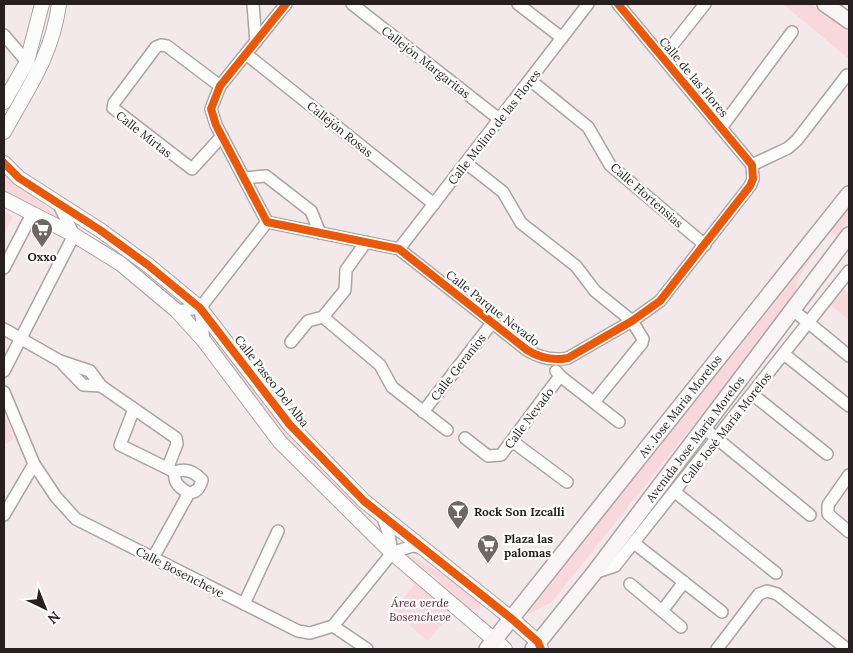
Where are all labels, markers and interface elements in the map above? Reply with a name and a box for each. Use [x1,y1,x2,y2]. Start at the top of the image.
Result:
street label: Callejón Margaritas [379,23,474,102]
street label: Calle de las Flores [656,34,732,120]
street label: Calle Molino de las Flores [444,66,544,188]
street label: Callejón Rosas [304,98,376,160]
street label: Calle Mirtas [113,108,175,161]
street label: Calle Hortensias [608,159,687,231]
supermarket icon: Oxxo [30,217,54,248]
place label: Oxxo [28,249,57,264]
street label: Calle Parque Nevado [443,267,543,349]
street label: Calle Geranios [427,330,489,404]
street label: Calle Paseo Del Alba [232,332,312,430]
street label: Av. Jose Maria Morelos [635,351,725,461]
street label: Calle José María Morelos [678,369,775,487]
street label: Avenida Jose Maria Morelos [642,373,748,506]
street label: Calle Nevado [501,385,557,451]
bar icon: Rock Son Izcalli [446,499,470,530]
place label: Rock Son Izcalli [474,504,565,519]
place label: Plaza las palomas [504,531,553,560]
supermarket icon: Plaza las palomas [476,533,500,564]
street label: Calle Bosencheve [133,543,227,601]
north arrow [20,583,70,633]
park label: Área verde Bosencheve [389,595,451,624]
text: N [44,607,64,628]

